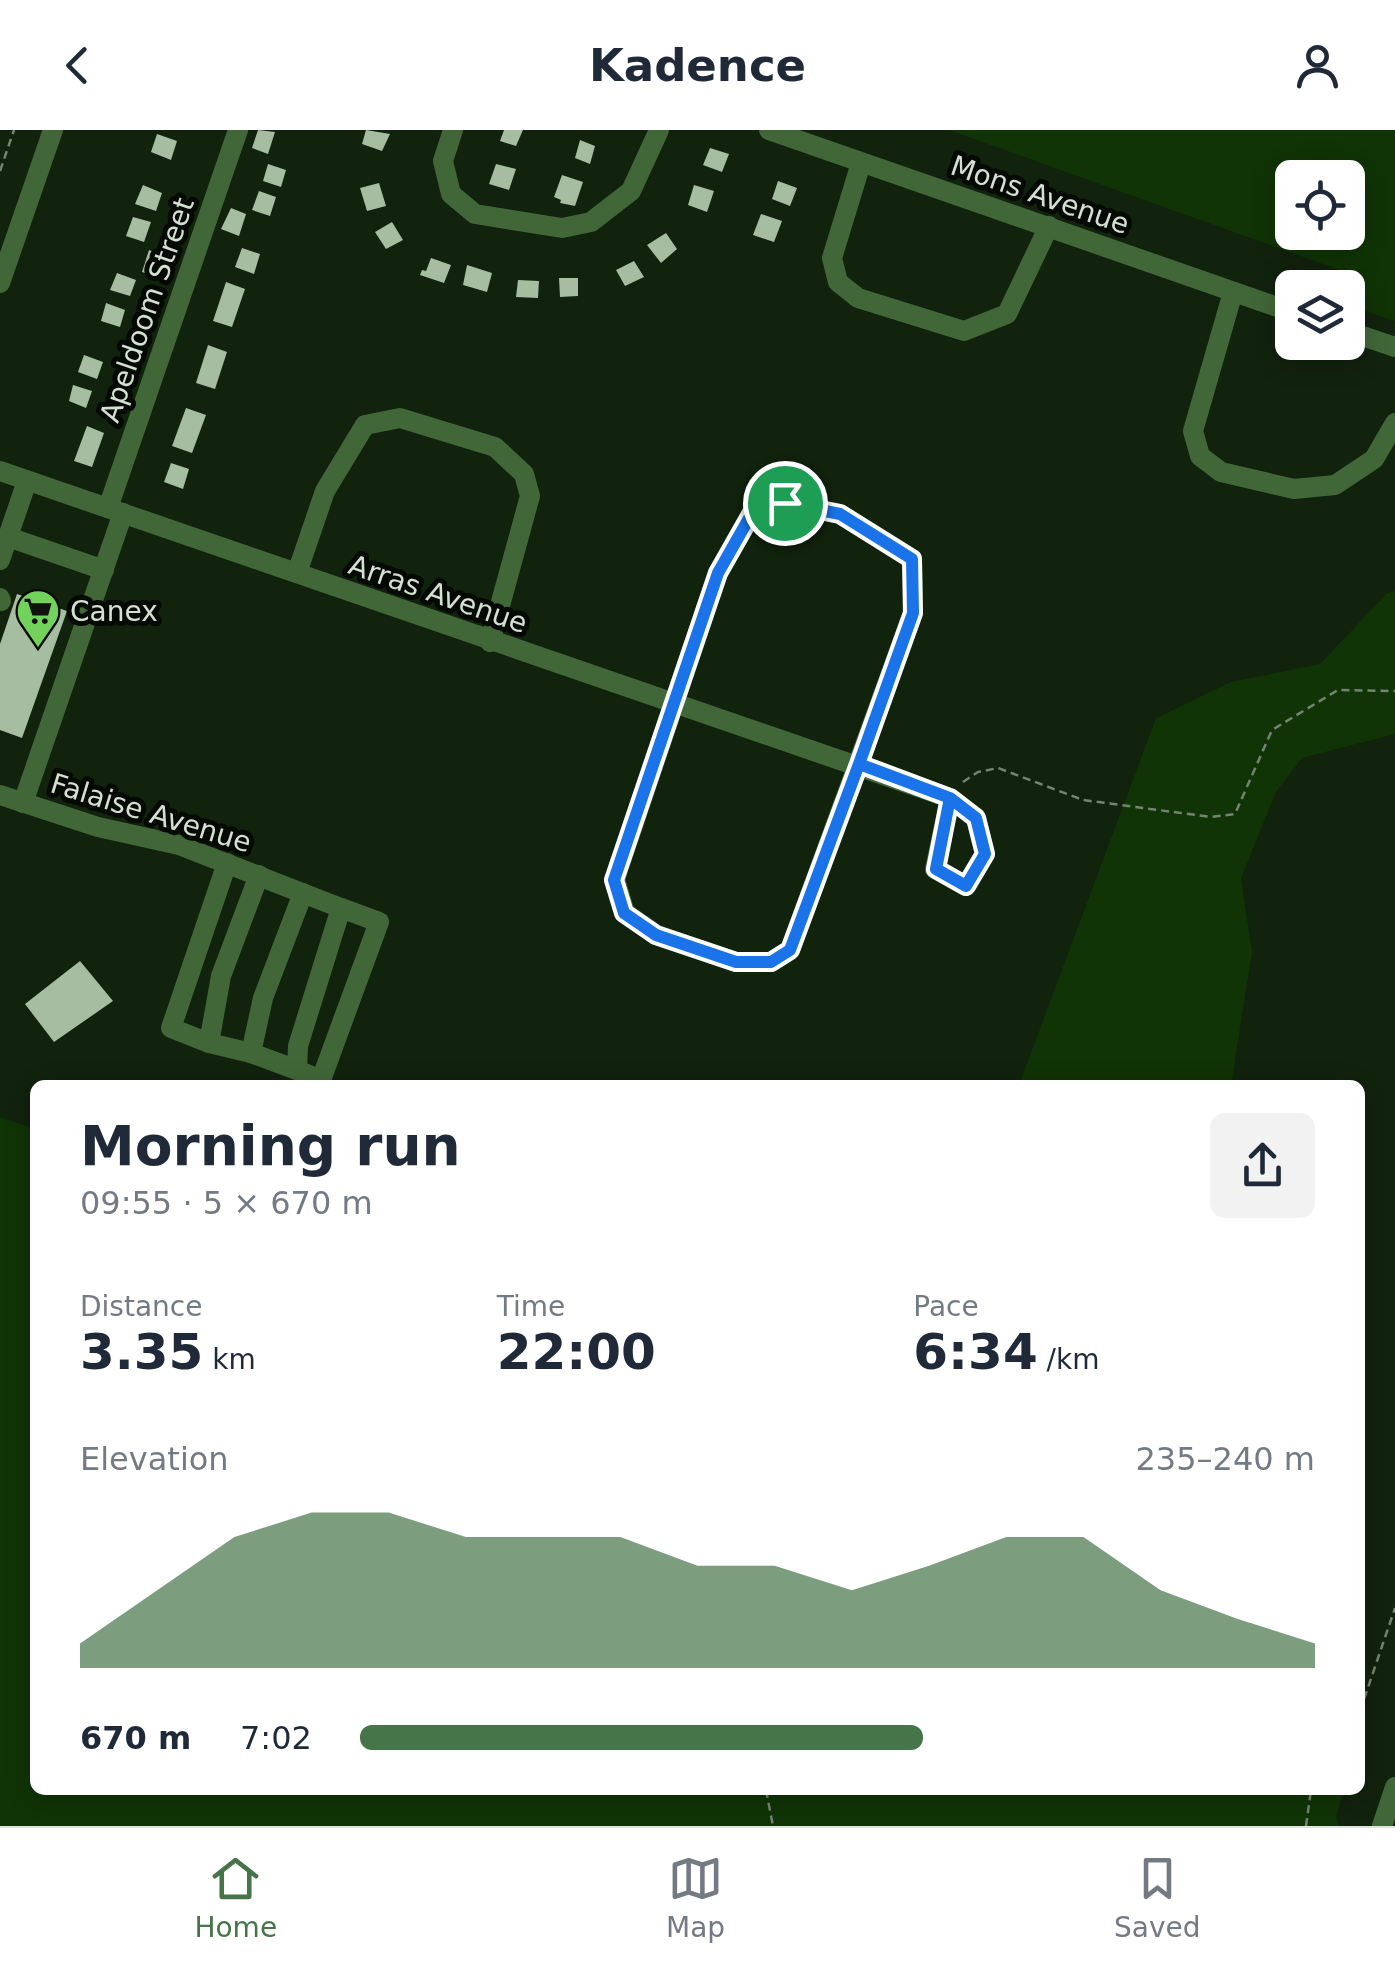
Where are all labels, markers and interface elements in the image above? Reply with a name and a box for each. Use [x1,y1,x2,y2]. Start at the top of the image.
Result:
icon: back [50,38,105,93]
icon: person [1290,38,1345,93]
text: Kadence [589,39,806,92]
street label: Mons Avenue [946,149,1134,241]
map controls [1275,160,1365,360]
button: locate [1275,160,1365,250]
street label: Apeldoom Street [93,193,201,427]
button: layers [1275,270,1365,360]
pin [743,461,828,546]
icon: arrive [758,476,813,531]
street label: Arras Avenue [345,548,531,640]
supermarket icon: Canex [15,588,61,649]
place label: Canex [70,595,158,628]
street label: Falaise Avenue [47,767,255,859]
button: share [1210,1113,1315,1218]
text: Morning run [80,1114,461,1178]
text: 09:55 · 5 × 670 m [80,1184,373,1222]
text: Distance [80,1290,202,1323]
text: Time [497,1290,565,1323]
text: Pace [913,1290,979,1323]
text: 3.35 [80,1323,203,1381]
text: 22:00 [497,1323,656,1381]
text: 6:34 [913,1323,1038,1381]
text: km [203,1343,256,1376]
text: /km [1038,1343,1100,1376]
text: Elevation [80,1440,229,1478]
text: 235–240 m [1136,1440,1315,1478]
text: 670 m [80,1719,191,1757]
text: 7:02 [240,1719,312,1757]
tab: Home [194,1851,277,1944]
tab: Map [666,1851,725,1944]
tab: Saved [1114,1851,1201,1944]

